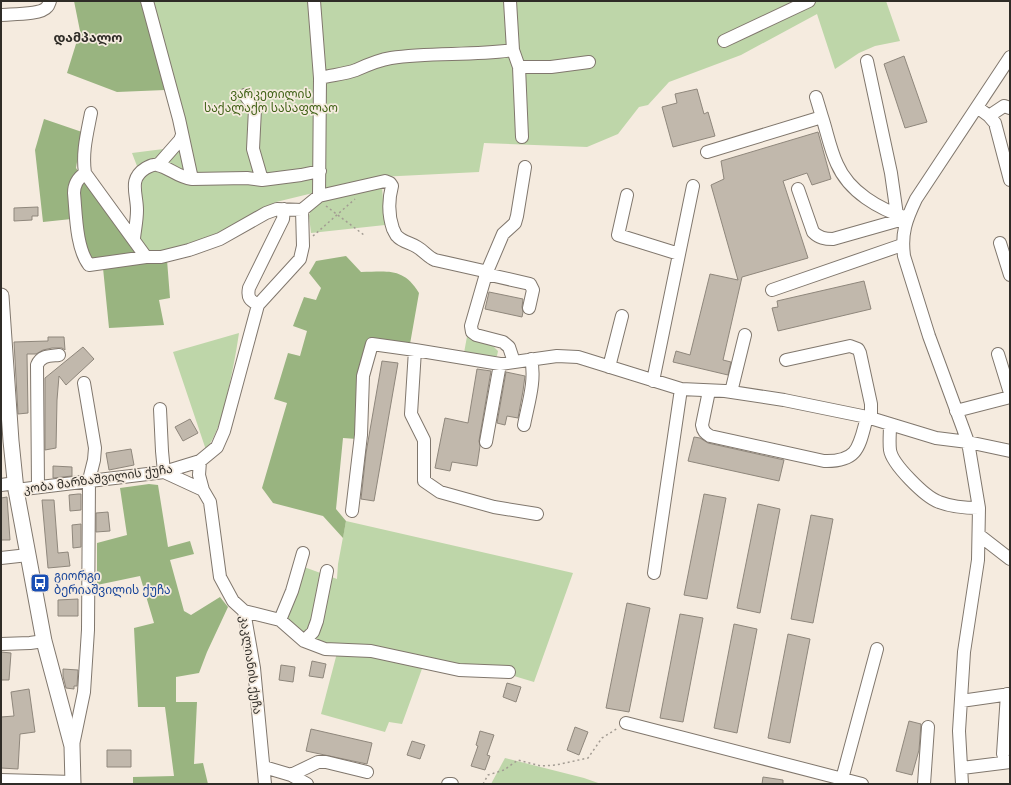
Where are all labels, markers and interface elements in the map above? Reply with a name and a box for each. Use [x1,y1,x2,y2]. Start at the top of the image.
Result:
district label: დამპალო [53,30,123,46]
park label: ვარკეთილის საქალაქო სასაფლაო [204,87,338,116]
street label: კობა მარზაშვილის ქუჩა [23,462,174,497]
place label: გიორგი ბერიაშვილის ქუჩა [54,569,171,598]
bus stop icon: გიორგი ბერიაშვილის ქუჩა [29,572,51,594]
street label: კაკლიანის ქუჩა [236,615,265,715]

